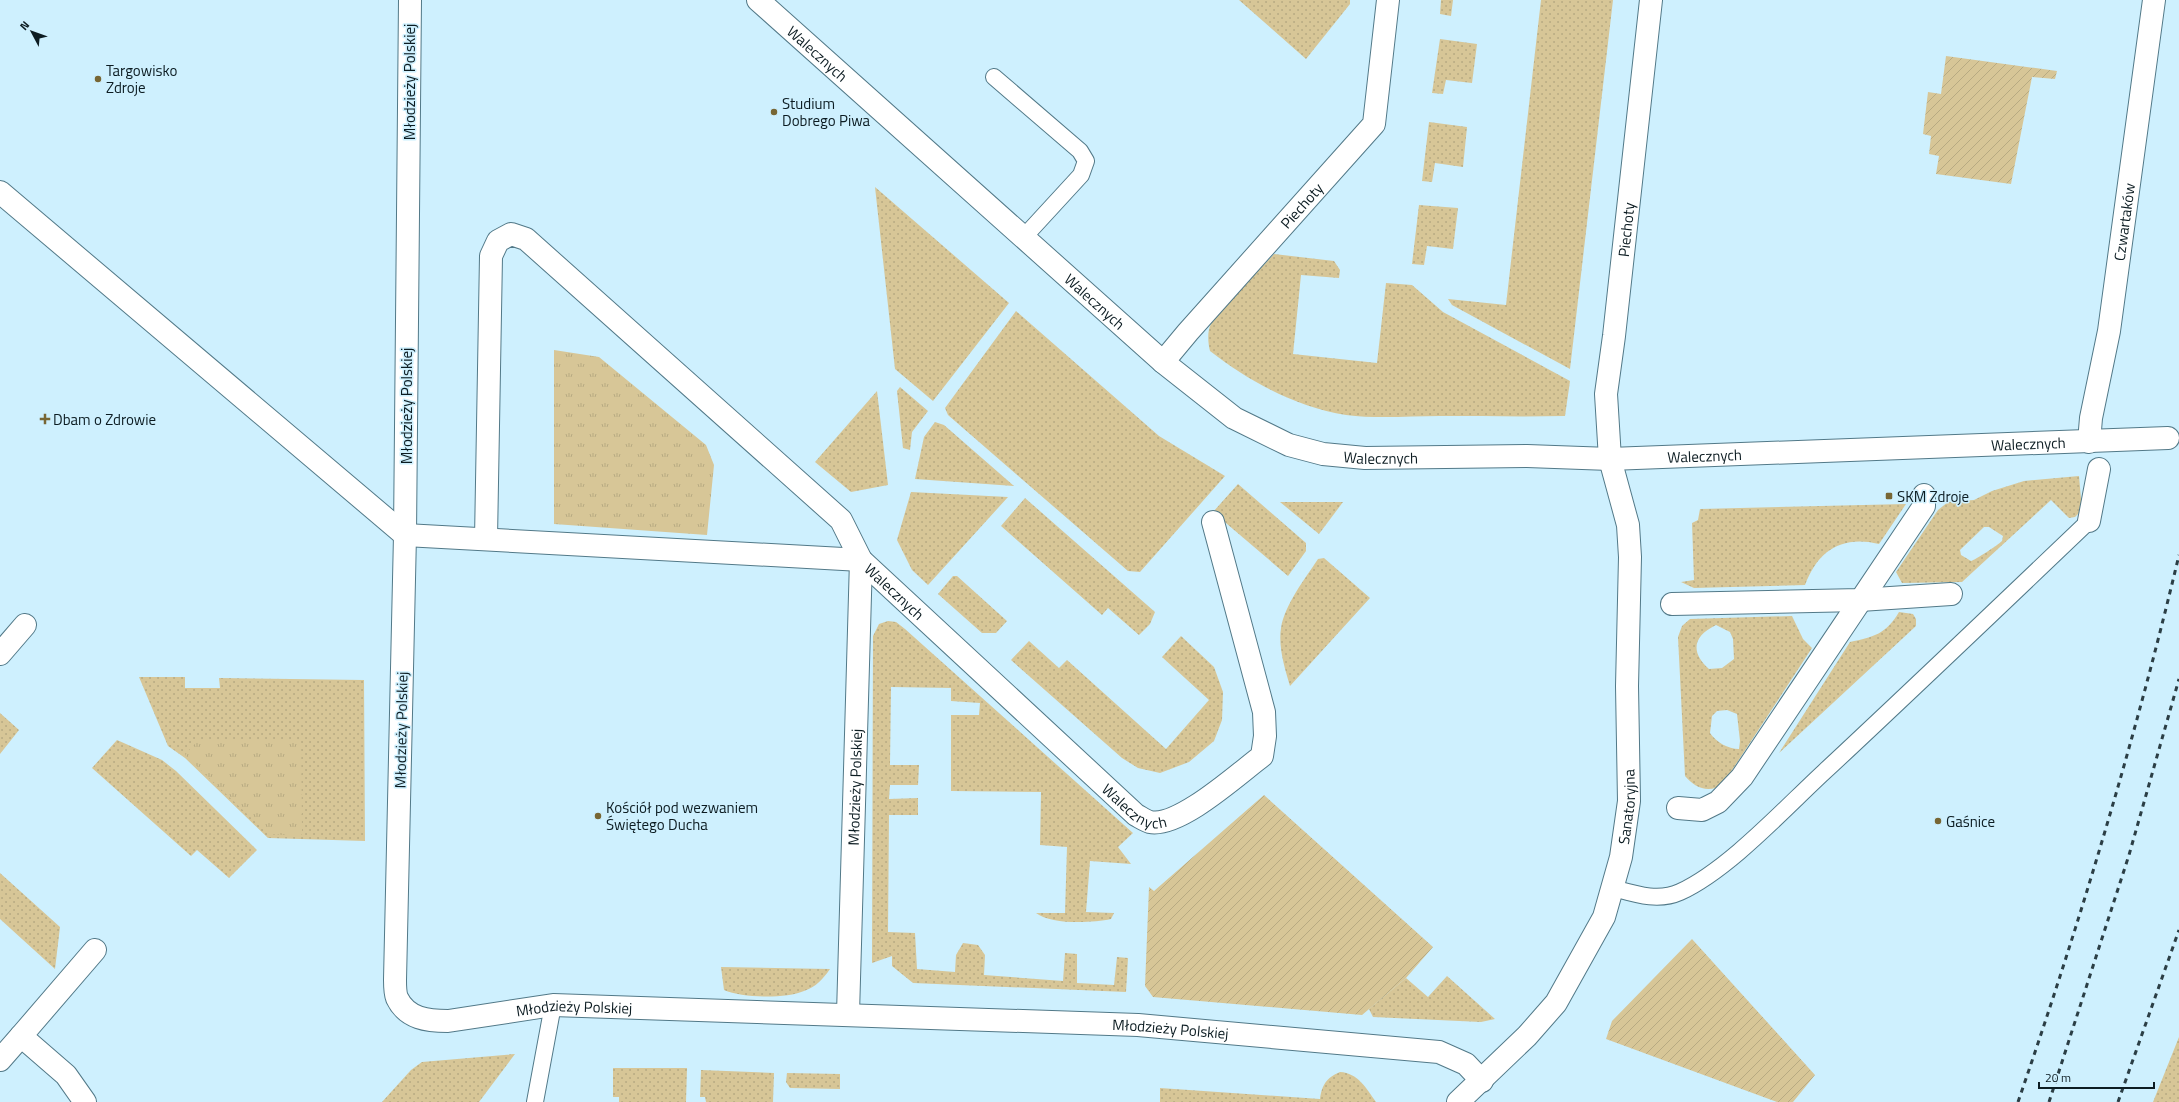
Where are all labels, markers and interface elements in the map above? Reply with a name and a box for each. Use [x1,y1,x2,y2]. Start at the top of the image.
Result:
north arrow [12,12,52,52]
text: N [16,17,33,34]
street label: Walecznych [782,20,853,87]
street label: Młodzieży Polskiej [398,24,421,140]
place label: Targowisko Zdroje [106,59,177,99]
marker: Targowisko Zdroje [93,74,103,84]
place label: Studium Dobrego Piwa [782,92,871,132]
marker: Studium Dobrego Piwa [769,107,779,117]
street label: Piechoty [1274,177,1328,233]
street label: Czwartaków [2107,182,2140,262]
street label: Piechoty [1611,201,1640,258]
street label: Walecznych [1059,268,1131,335]
street label: Młodzieży Polskiej [395,348,418,464]
place label: Dbam o Zdrowie [53,408,156,431]
marker: Dbam o Zdrowie [40,414,50,424]
street label: Walecznych [1991,430,2066,456]
street label: Walecznych [1667,443,1742,468]
street label: Walecznych [1342,445,1418,470]
place label: SKM Zdroje [1897,485,1969,508]
marker: SKM Zdroje [1884,491,1894,501]
street label: Walecznych [860,557,930,625]
street label: Młodzieży Polskiej [388,671,414,789]
street label: Młodzieży Polskiej [841,728,868,846]
street label: Sanatoryjna [1611,768,1640,846]
street label: Walecznych [1097,778,1169,834]
place label: Kościół pod wezwaniem Świętego Ducha [606,796,758,836]
place label: Gaśnice [1946,810,1995,833]
marker: Kościół pod wezwaniem Świętego Ducha [593,811,603,821]
marker: Gaśnice [1933,816,1943,826]
street label: Młodzieży Polskiej [514,993,633,1022]
street label: Młodzieży Polskiej [1112,1013,1230,1045]
scale bar [2039,1064,2154,1090]
text: 20 m [2045,1068,2071,1087]

